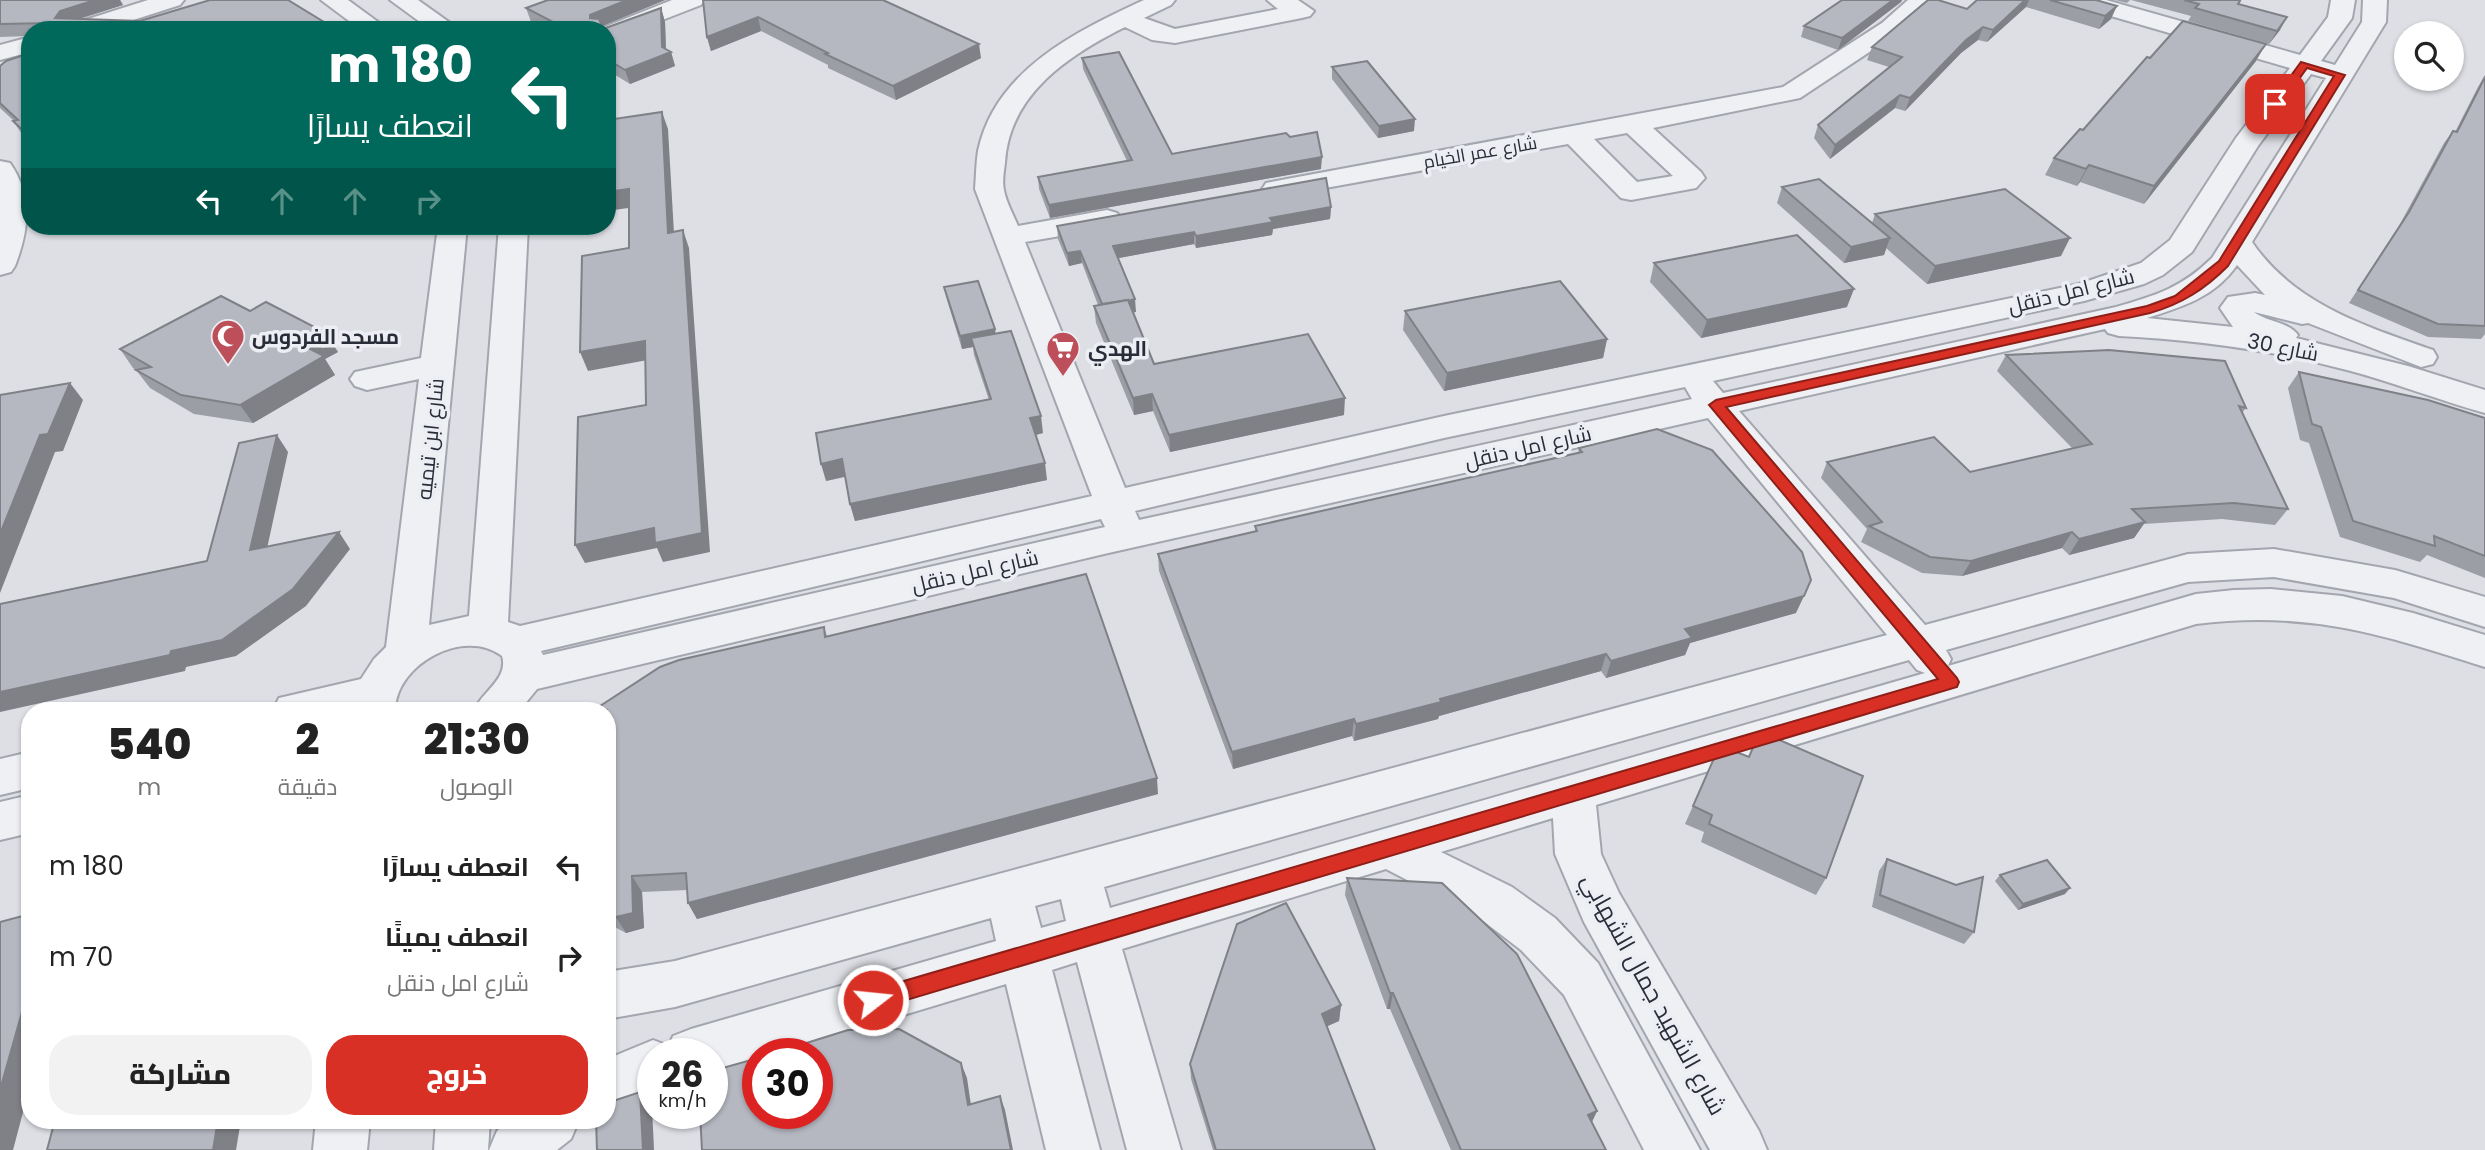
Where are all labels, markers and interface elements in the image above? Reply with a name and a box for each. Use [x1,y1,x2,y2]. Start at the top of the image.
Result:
map controls [2394,21,2464,91]
button: search [2394,21,2464,91]
text: 180 m [329,31,473,99]
icon: left [497,49,588,140]
pin [2245,74,2305,134]
icon: arrive [2256,85,2294,123]
text: انعطف يسارًا [307,103,473,148]
street label: شارع عمر الخيام [1421,130,1539,174]
icon: left [190,182,228,220]
icon: ahead [263,182,301,220]
icon: ahead [336,182,374,220]
icon: right [409,182,447,220]
street label: شارع امل دنقل [2005,261,2137,321]
mosque icon: مسجد الفردوس [209,317,247,366]
place label: مسجد الفردوس [252,322,399,351]
street label: شارع 30 [2245,326,2321,368]
supermarket icon: الهدي [1044,329,1082,378]
place label: الهدي [1088,334,1147,366]
street label: شارع ابن تيميه [409,377,451,501]
street label: شارع امل دنقل [1462,418,1594,476]
street label: شارع امل دنقل [909,542,1041,600]
text: 2 [296,710,320,769]
text: 21:30 [424,710,530,769]
text: 540 [107,715,191,774]
text: m [137,771,161,803]
text: دقيقة [278,771,337,803]
text: الوصول [440,771,513,803]
text: 180 m [49,848,124,884]
icon: left [550,848,588,886]
text: انعطف يسارًا [382,849,529,885]
street label: شارع الشهيد جمال الشهابي [1571,867,1734,1122]
text: انعطف يمينًا [385,919,529,955]
text: 70 m [49,939,113,975]
icon: right [550,939,588,977]
position arrow [836,963,910,1037]
text: شارع امل دنقل [387,967,529,999]
button: مشاركة [49,1035,312,1115]
button: خروج [326,1035,588,1115]
speed limit sign: 30 [742,1038,833,1129]
text: 26 [661,1050,704,1099]
text: km/h [659,1088,706,1113]

